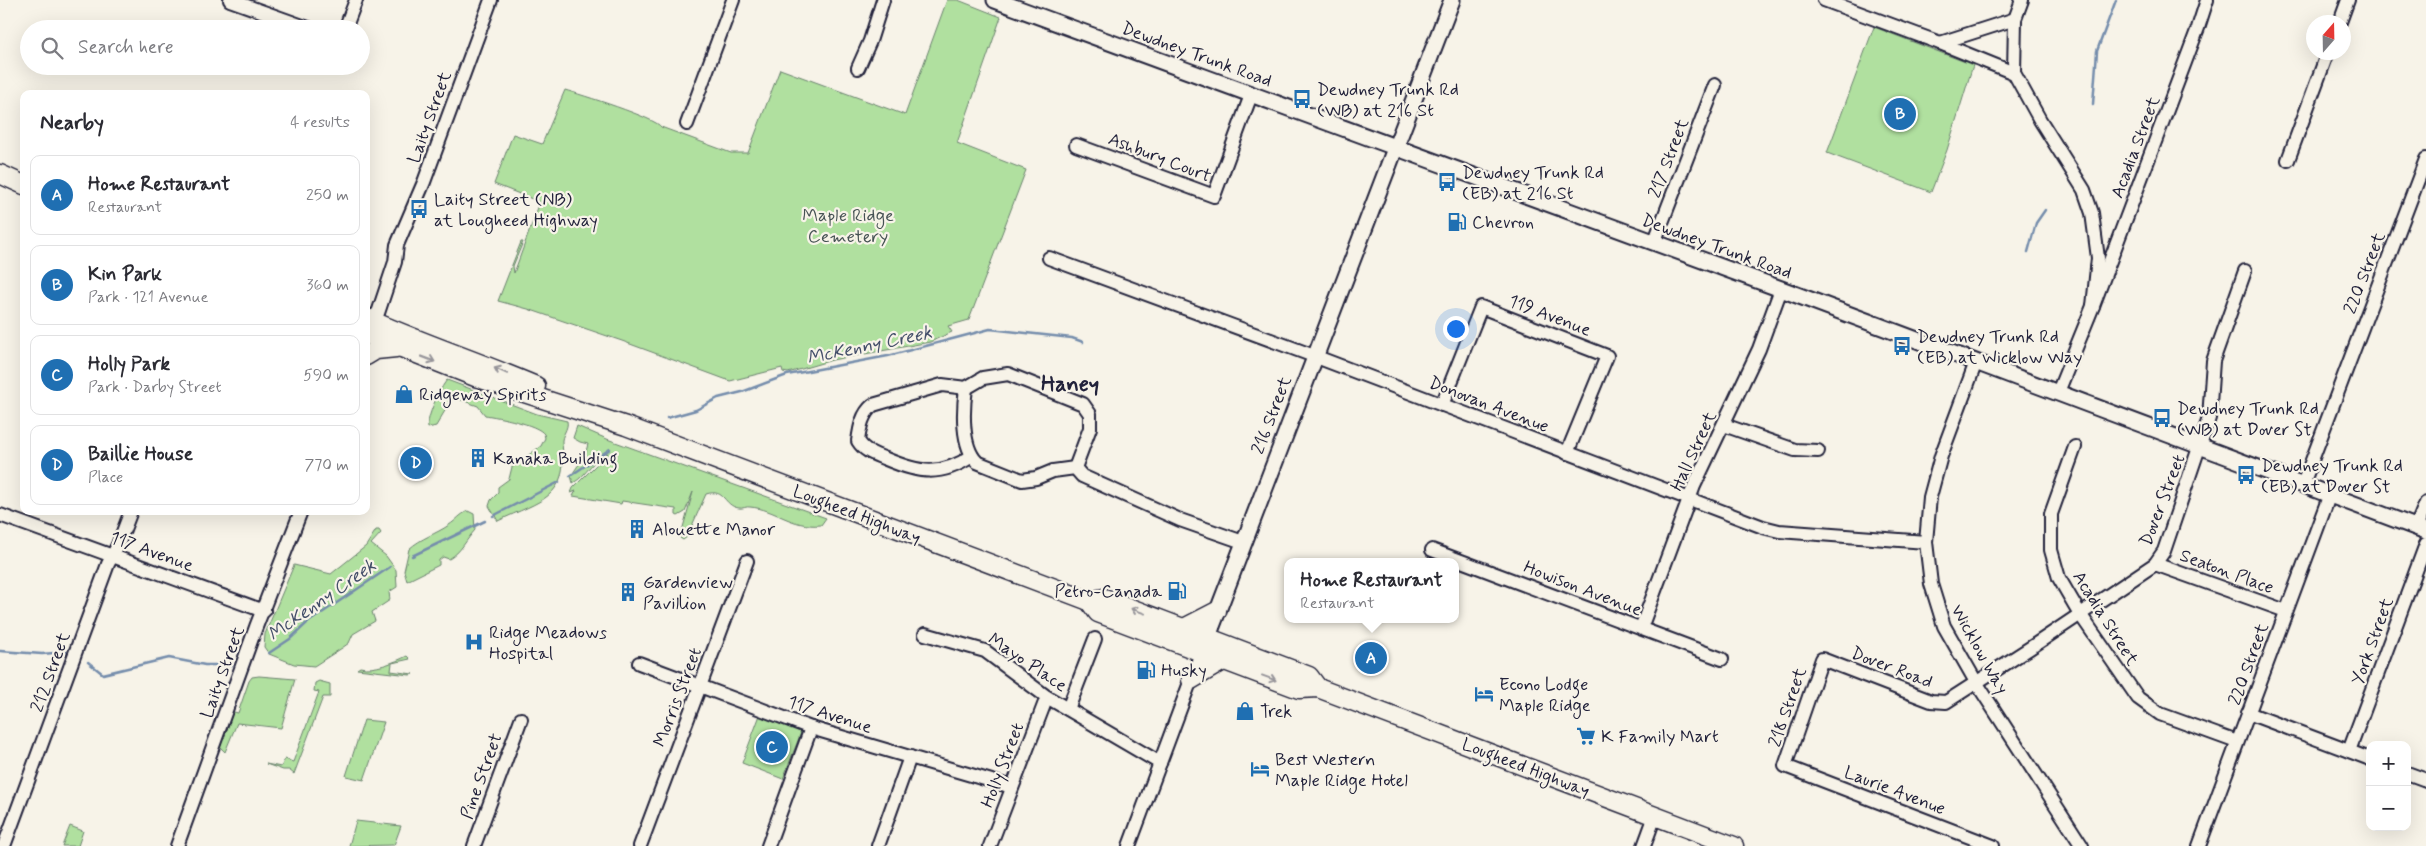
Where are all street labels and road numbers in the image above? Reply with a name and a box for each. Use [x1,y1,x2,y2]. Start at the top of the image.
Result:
street label: Dewdney Trunk Road [1118,17,1275,93]
street label: Laity Street [402,68,458,167]
street label: Acadia Street [2106,93,2167,202]
street label: 217 Street [1643,115,1695,201]
street label: Ashbury Court [1105,127,1214,189]
street label: Dewdney Trunk Road [1638,209,1795,285]
street label: 220 Street [2338,229,2392,318]
street label: 119 Avenue [1505,289,1594,343]
street label: Donovan Avenue [1425,371,1552,439]
street label: 216 Street [1246,373,1298,458]
street label: Hall Street [1665,407,1723,495]
street label: Dover Street [2134,451,2191,550]
street label: Lougheed Highway [789,480,924,552]
street label: 117 Avenue [107,526,197,578]
street label: Seaton Place [2176,544,2277,600]
street label: Howison Avenue [1520,555,1646,623]
street label: Acadia Street [2067,567,2144,671]
street label: York Street [2346,594,2400,688]
street label: Wicklow Way [1945,600,2014,699]
street label: 220 Street [2223,620,2275,709]
street label: Laity Street [195,623,251,722]
street label: Mayo Place [983,628,1072,698]
street label: 212 Street [25,629,77,716]
street label: Dover Road [1847,641,1936,694]
street label: Morris Street [648,644,708,751]
street label: 218 Street [1763,664,1813,750]
street label: 117 Avenue [785,690,875,740]
street label: Holly Street [976,719,1030,811]
street label: Pine Street [455,730,509,823]
street label: Lougheed Highway [1458,733,1593,805]
street label: Laurie Avenue [1841,761,1949,821]

